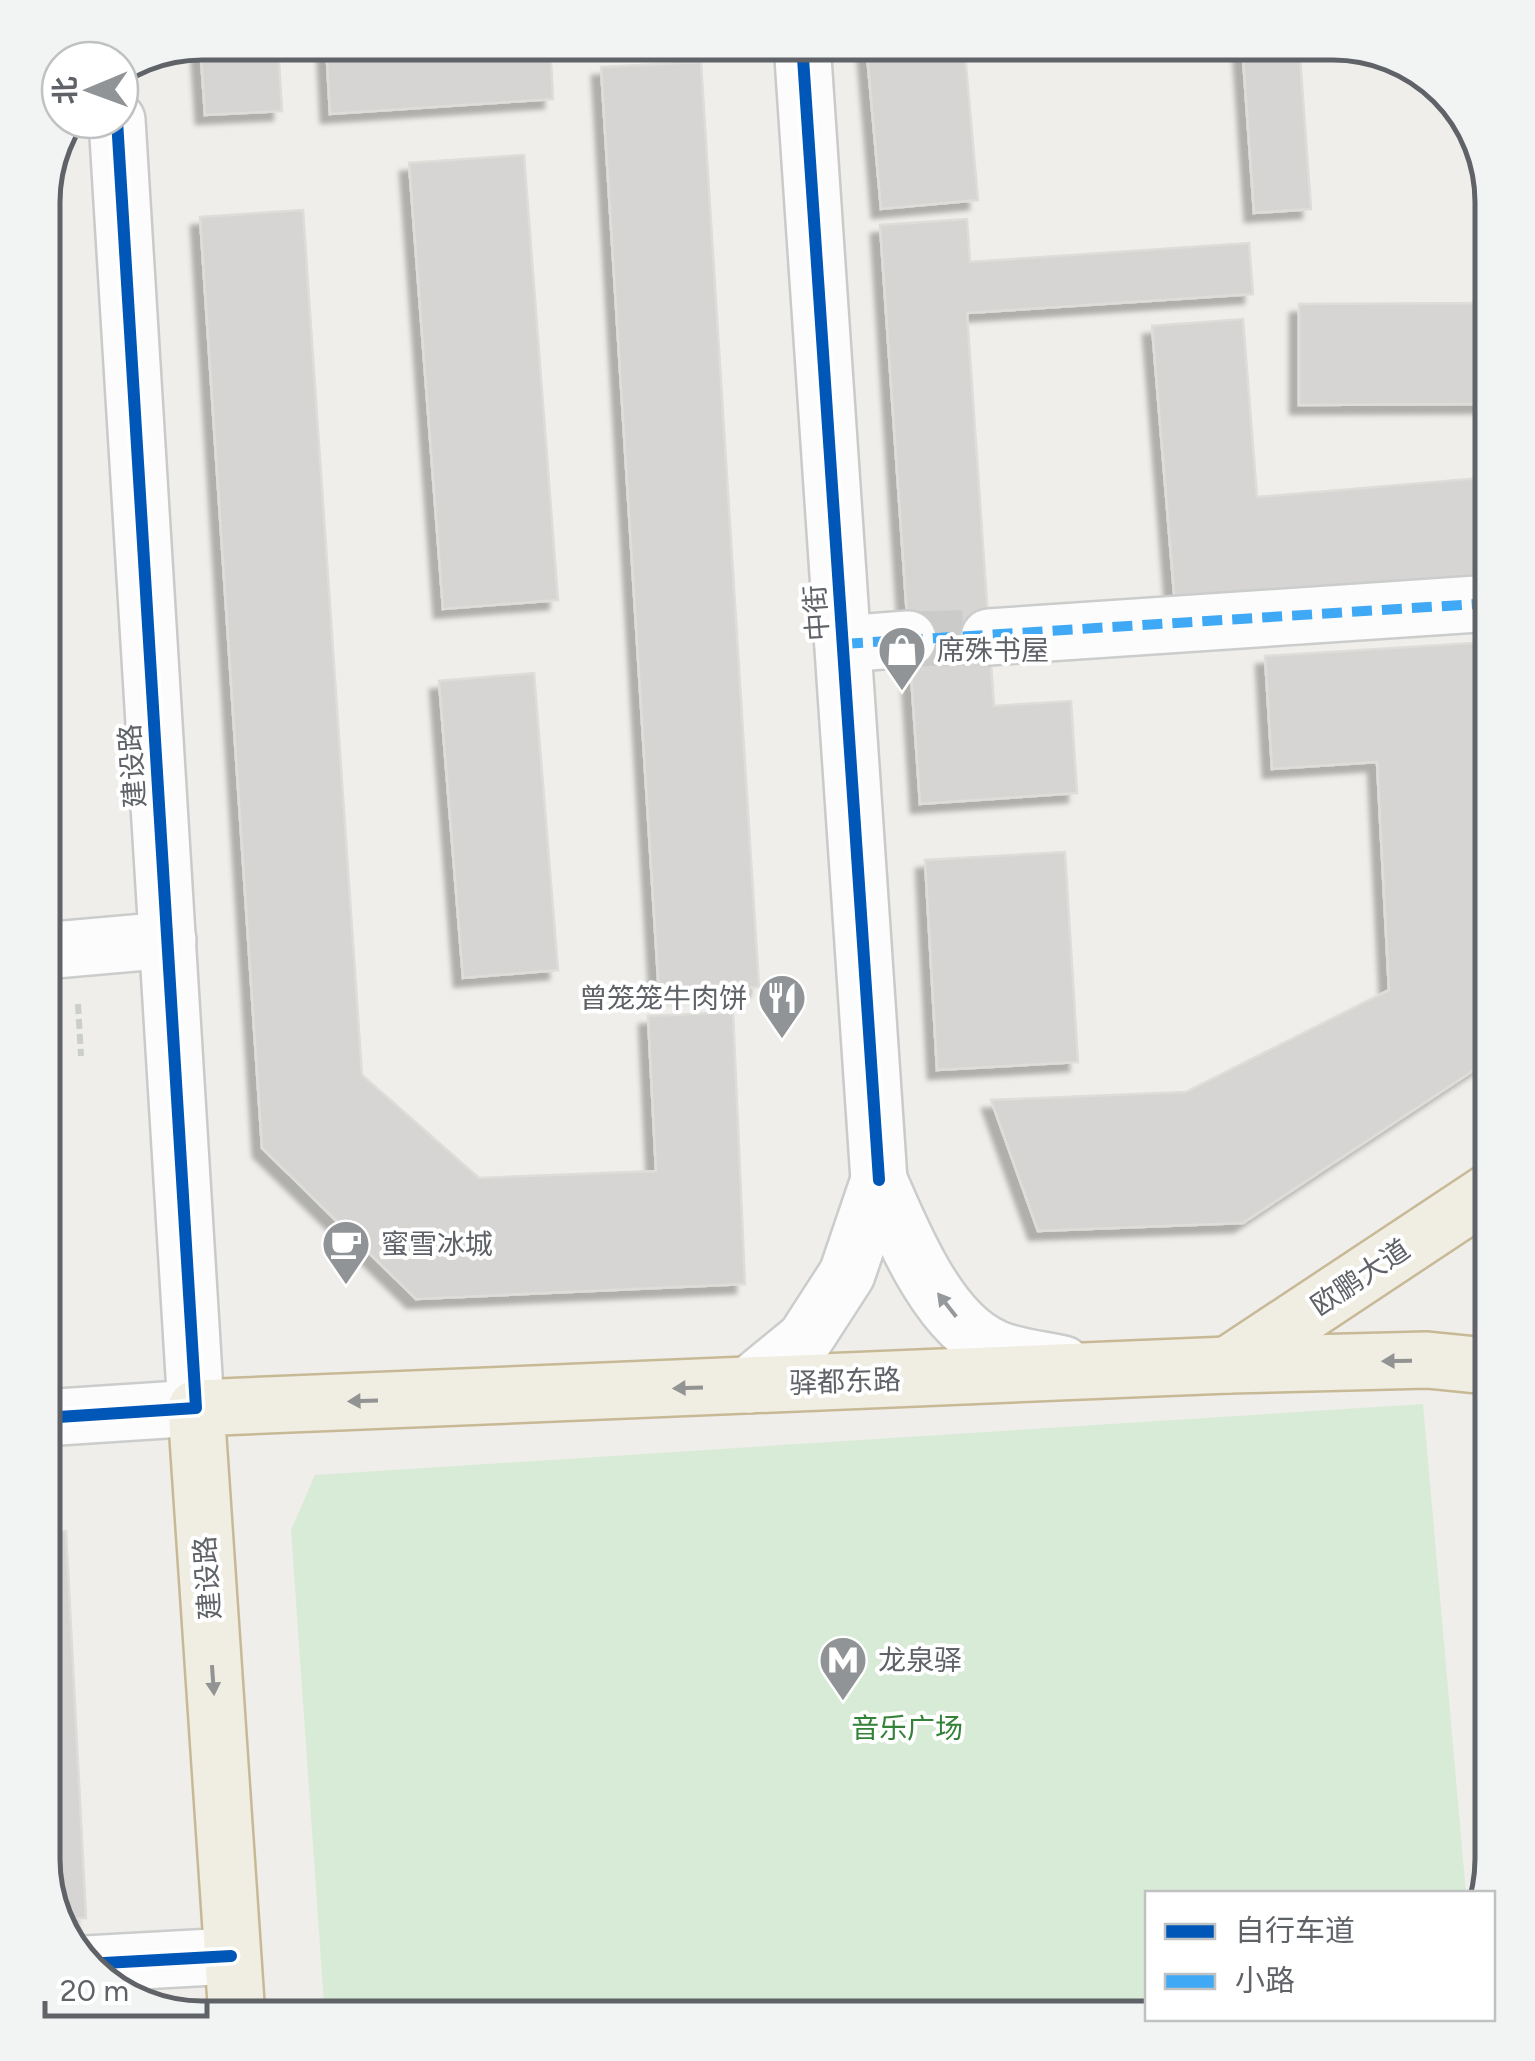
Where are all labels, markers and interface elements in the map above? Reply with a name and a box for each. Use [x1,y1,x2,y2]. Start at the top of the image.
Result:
north arrow [40,40,140,140]
text: 北 [48,76,82,105]
street label: 中街 [797,584,835,642]
shop icon: 席殊书屋 [876,624,928,692]
place label: 席殊书屋 [937,633,1049,667]
street label: 建设路 [112,723,152,809]
restaurant icon: 曾笼笼牛肉饼 [756,972,808,1040]
place label: 曾笼笼牛肉饼 [579,981,747,1015]
cafe icon: 蜜雪冰城 [320,1218,372,1286]
place label: 蜜雪冰城 [381,1227,493,1261]
street label: 欧鹏大道 [1304,1232,1416,1322]
one-way arrow [937,1293,958,1318]
one-way arrow [1381,1353,1413,1369]
street label: 驿都东路 [788,1362,902,1400]
one-way arrow [671,1380,703,1396]
one-way arrow [347,1394,379,1410]
street label: 建设路 [187,1535,227,1621]
metro station icon: 龙泉驿 [817,1634,869,1702]
place label: 龙泉驿 [878,1643,962,1677]
one-way arrow [205,1665,221,1697]
park label: 音乐广场 [851,1711,963,1745]
legend [1145,1891,1495,2021]
text: 自行车道 [1235,1912,1355,1949]
scale bar [45,1956,208,2018]
text: 小路 [1235,1962,1295,1999]
text: 20 m [60,1972,129,2009]

